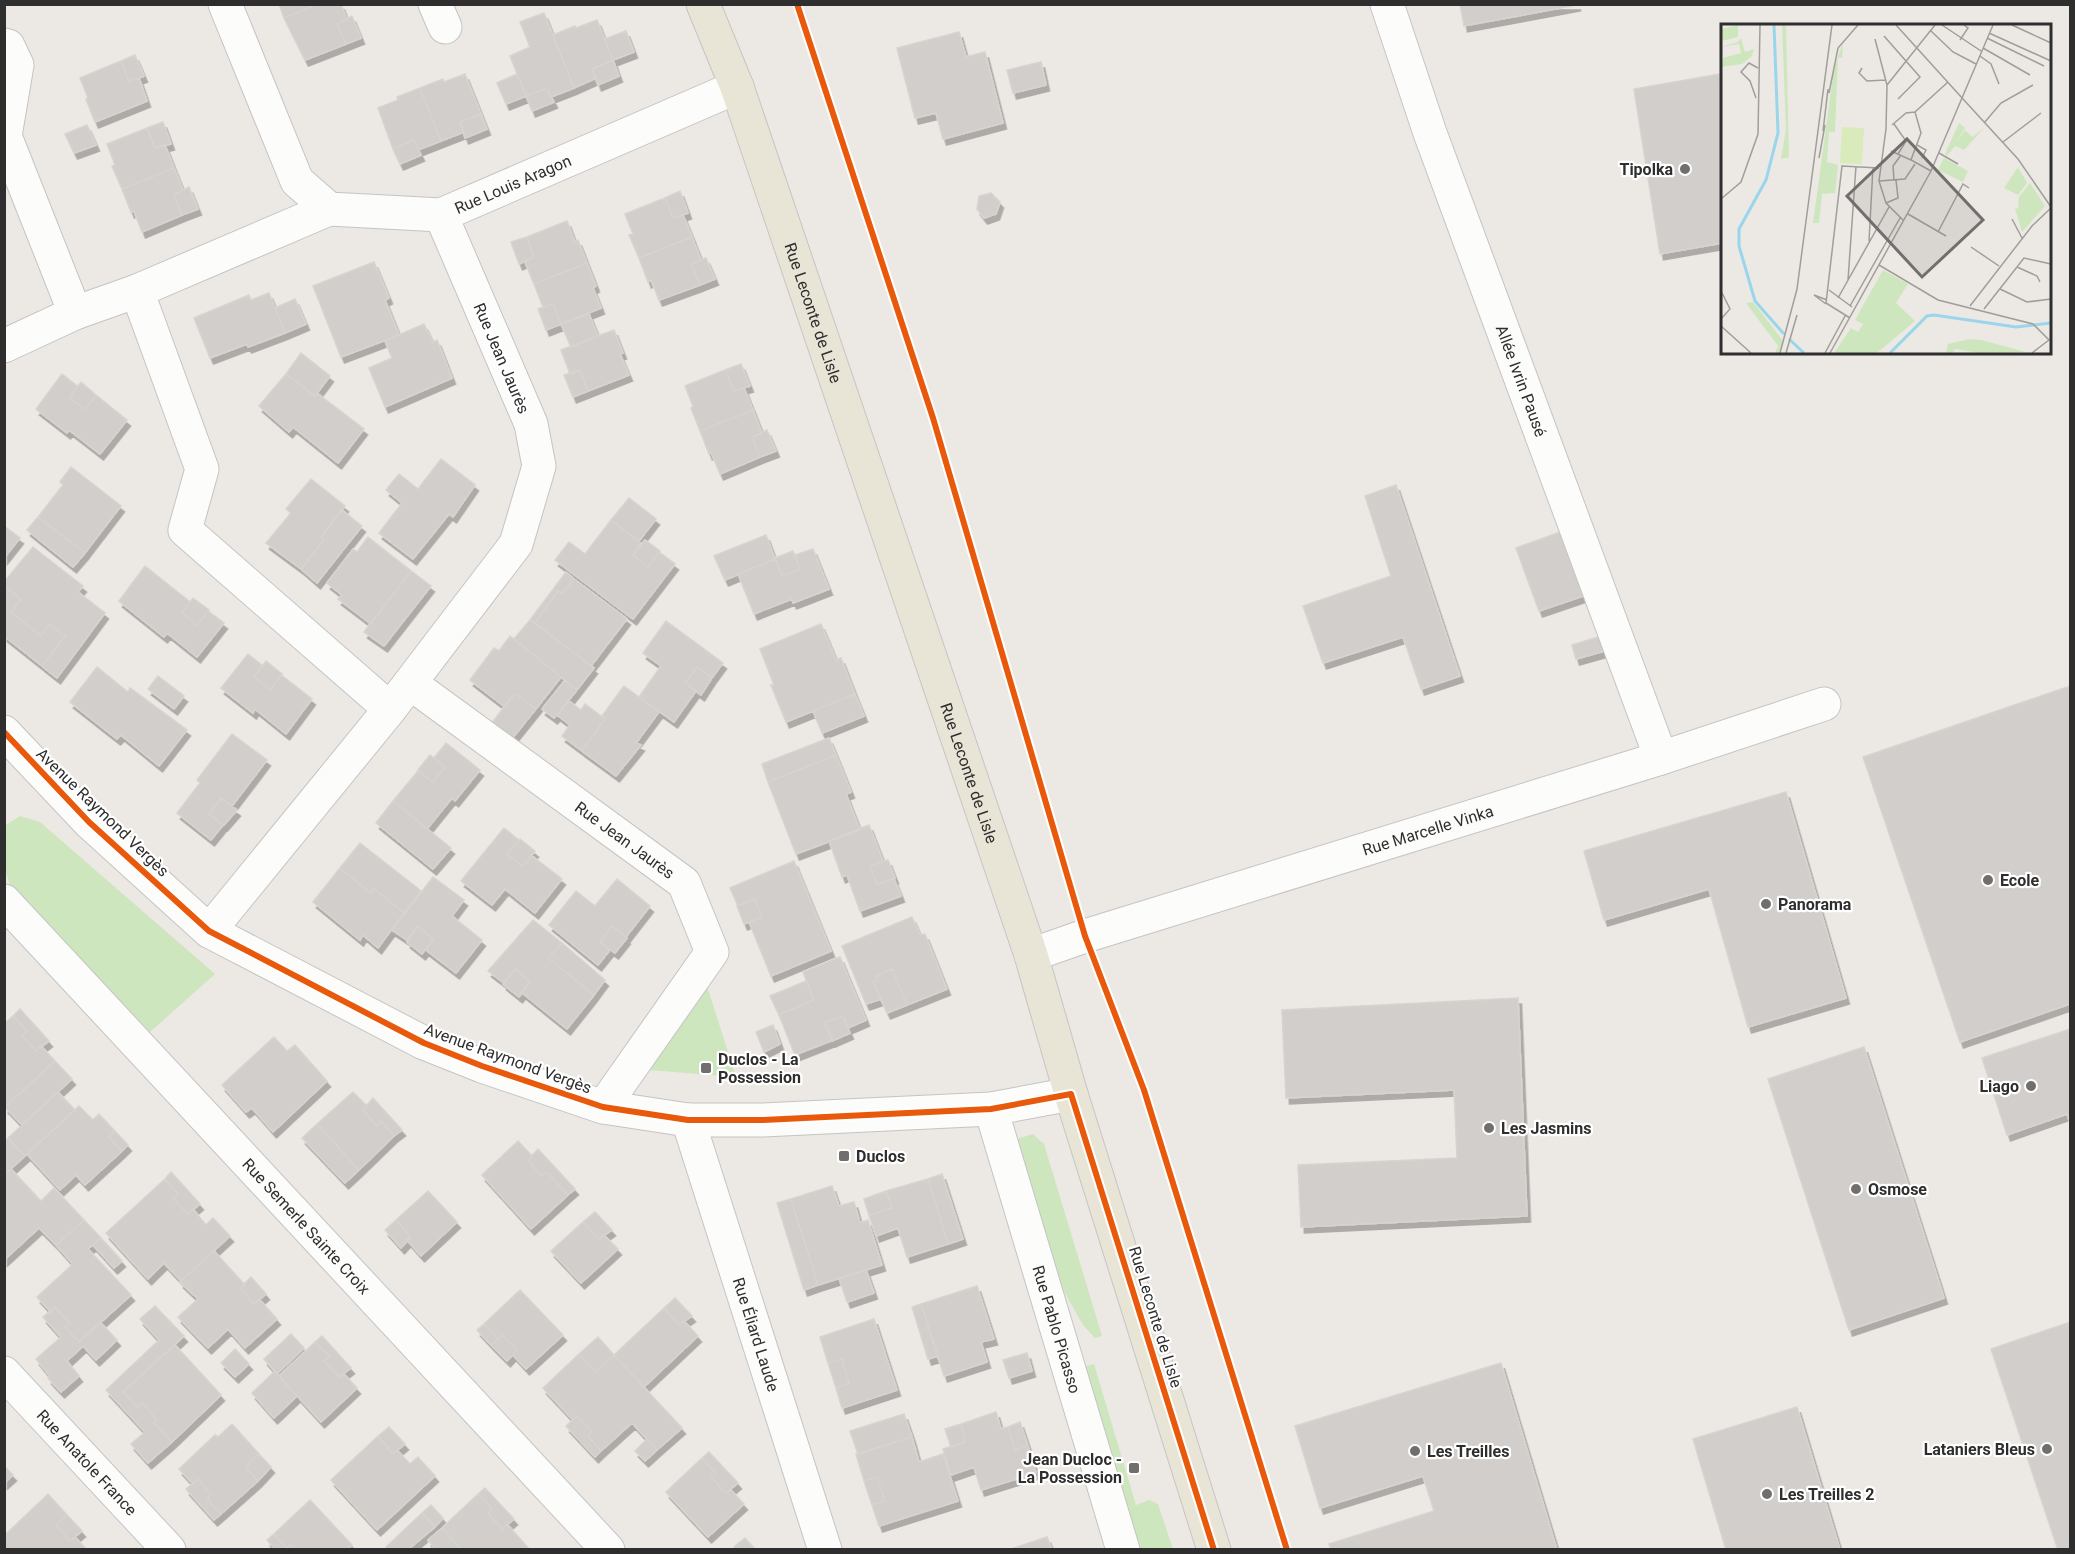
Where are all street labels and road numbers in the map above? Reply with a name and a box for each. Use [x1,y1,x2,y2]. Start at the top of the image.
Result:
street label: Rue Louis Aragon [452,151,574,218]
street label: Rue Leconte de Lisle [780,240,846,385]
street label: Rue Jean Jaurès [470,300,533,416]
street label: Allée Ivrin Pausé [1492,322,1550,439]
street label: Rue Leconte de Lisle [936,701,1001,846]
street label: Avenue Raymond Vergès [33,744,173,881]
street label: Rue Jean Jaurès [571,798,678,883]
street label: Rue Marcelle Vinka [1360,801,1496,860]
street label: Avenue Raymond Vergès [422,1019,594,1098]
street label: Rue Semerle Sainte Croix [238,1154,374,1298]
street label: Rue Leconte de Lisle [1125,1244,1186,1390]
street label: Rue Pablo Picasso [1028,1263,1085,1396]
street label: Rue Éliard Laude [729,1275,783,1394]
street label: Rue Anatole France [33,1406,141,1519]

